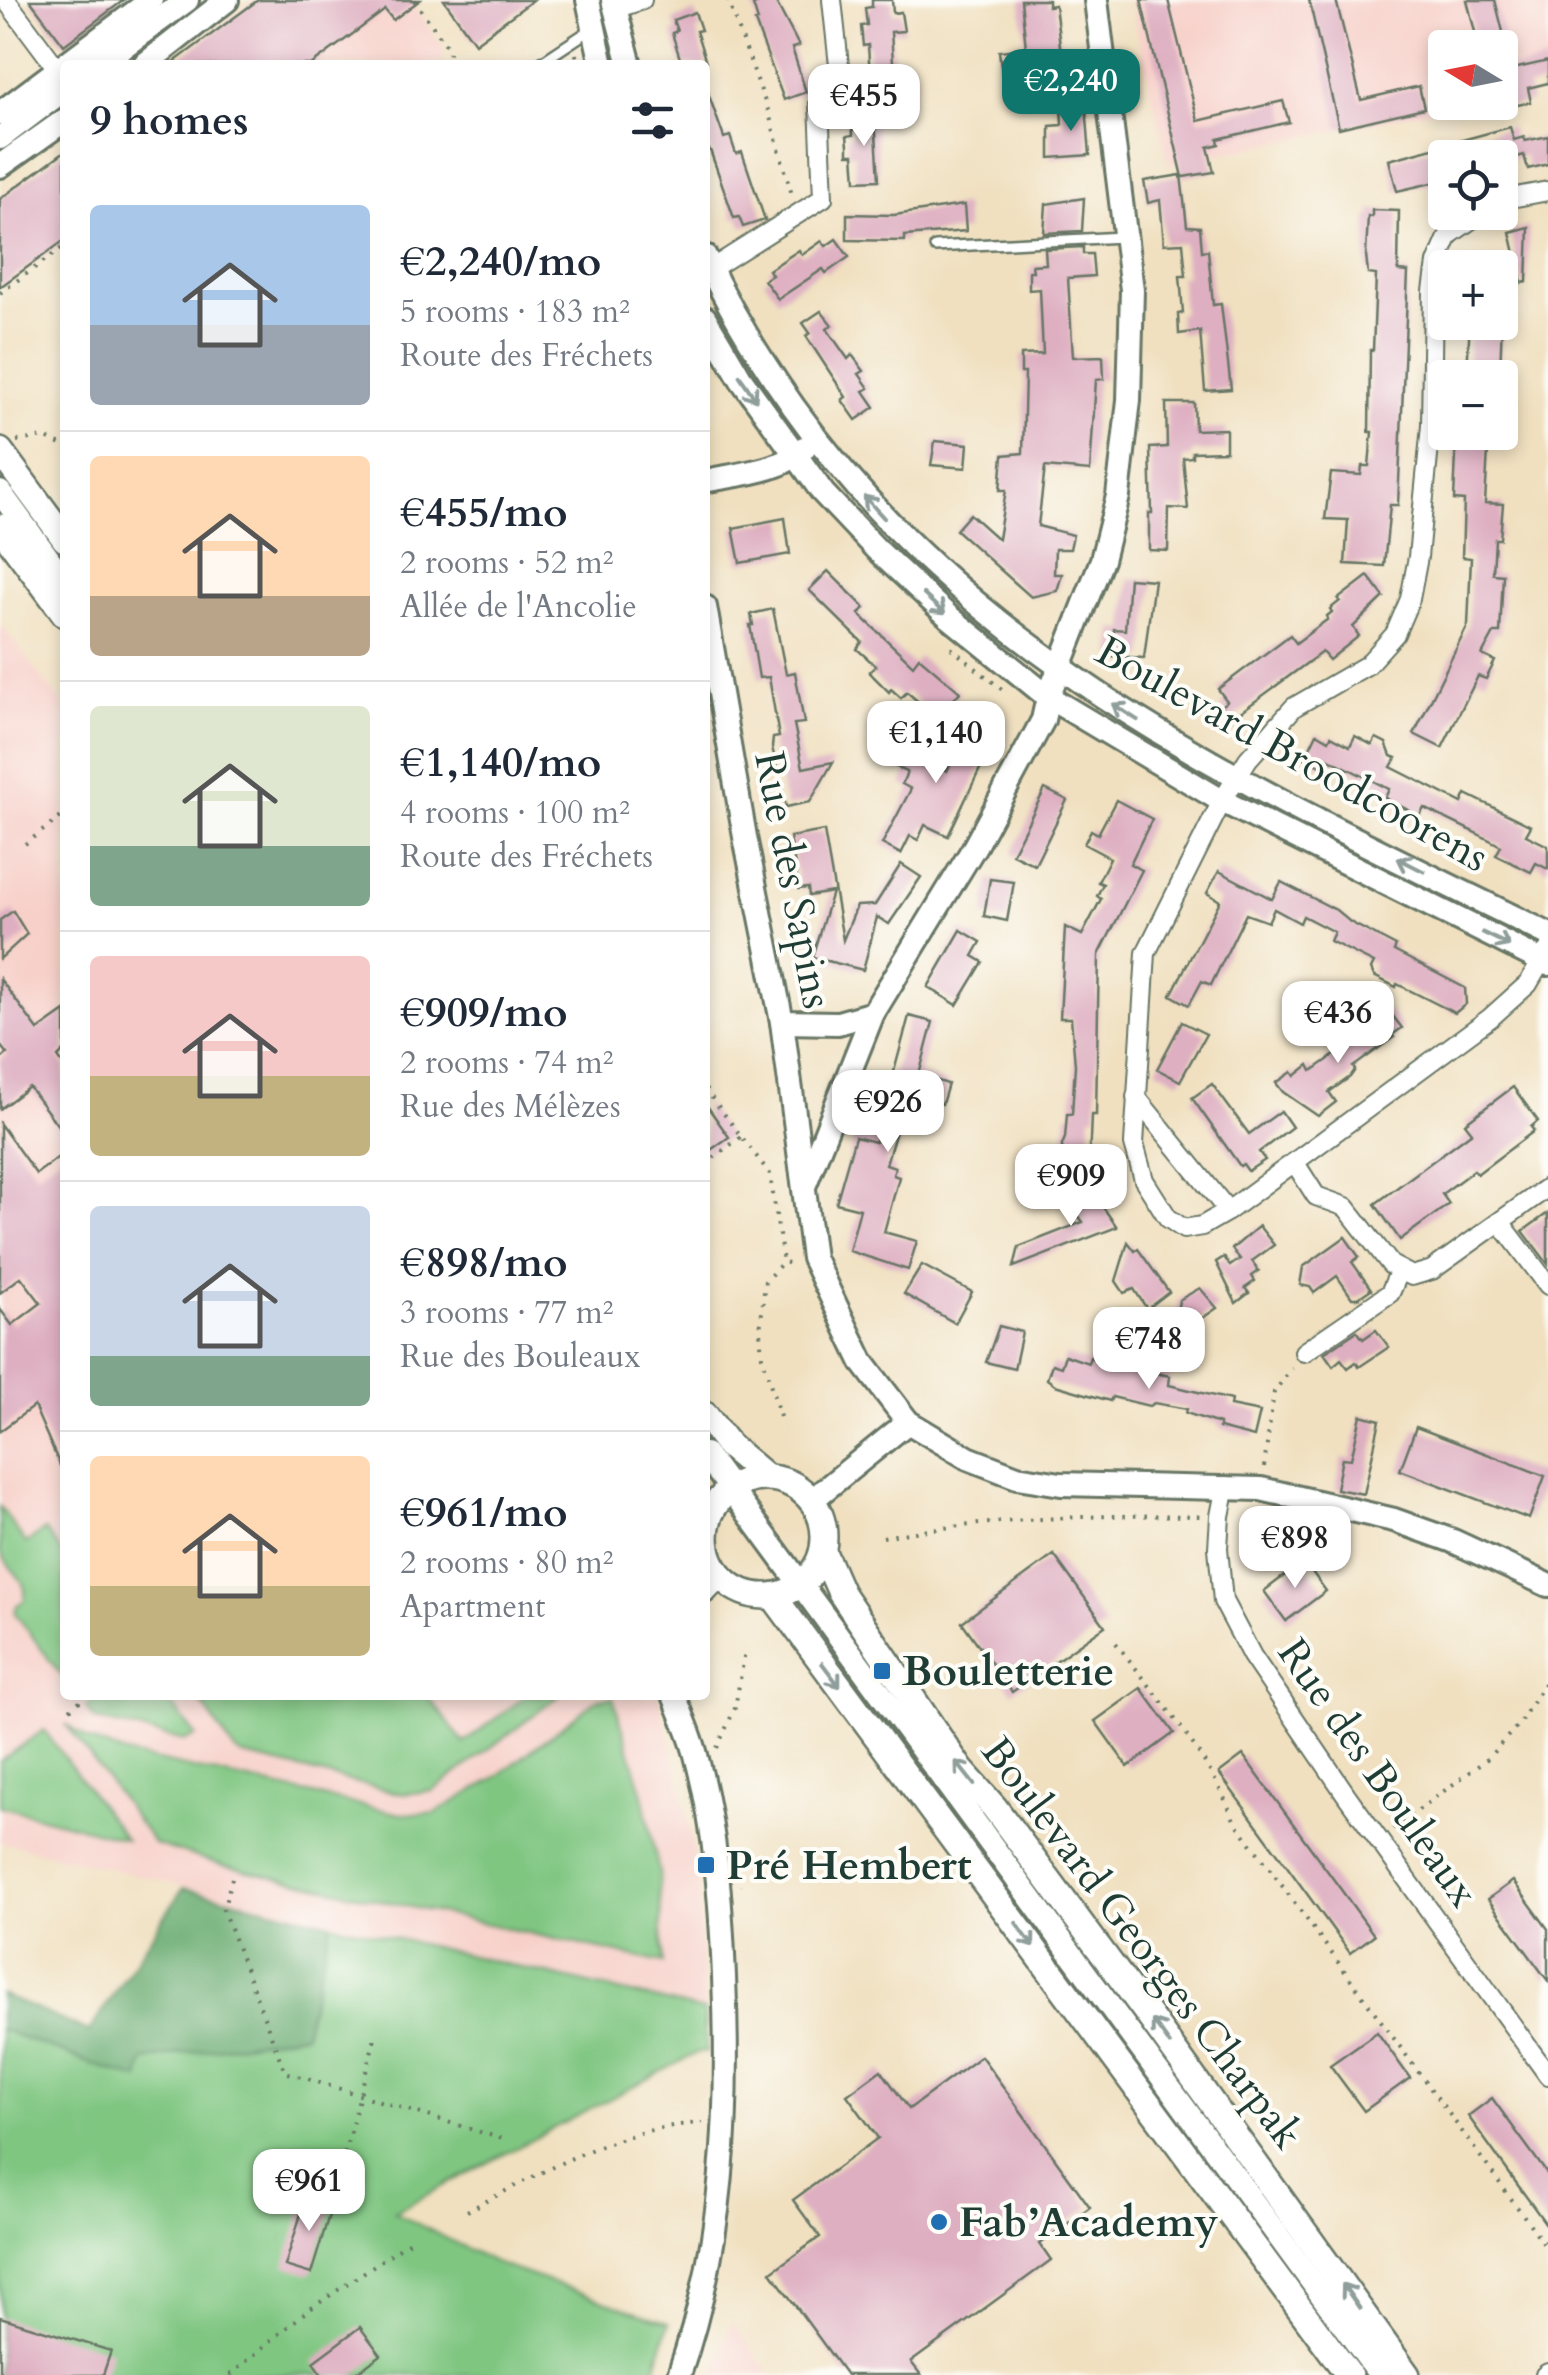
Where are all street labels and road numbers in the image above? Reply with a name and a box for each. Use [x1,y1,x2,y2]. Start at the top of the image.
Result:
street label: Boulevard Broodcoorens [1085,622,1499,886]
street label: Rue des Sapins [740,747,846,1013]
street label: Rue des Bouleaux [1264,1627,1492,1919]
street label: Boulevard Georges Charpak [968,1725,1316,2161]

